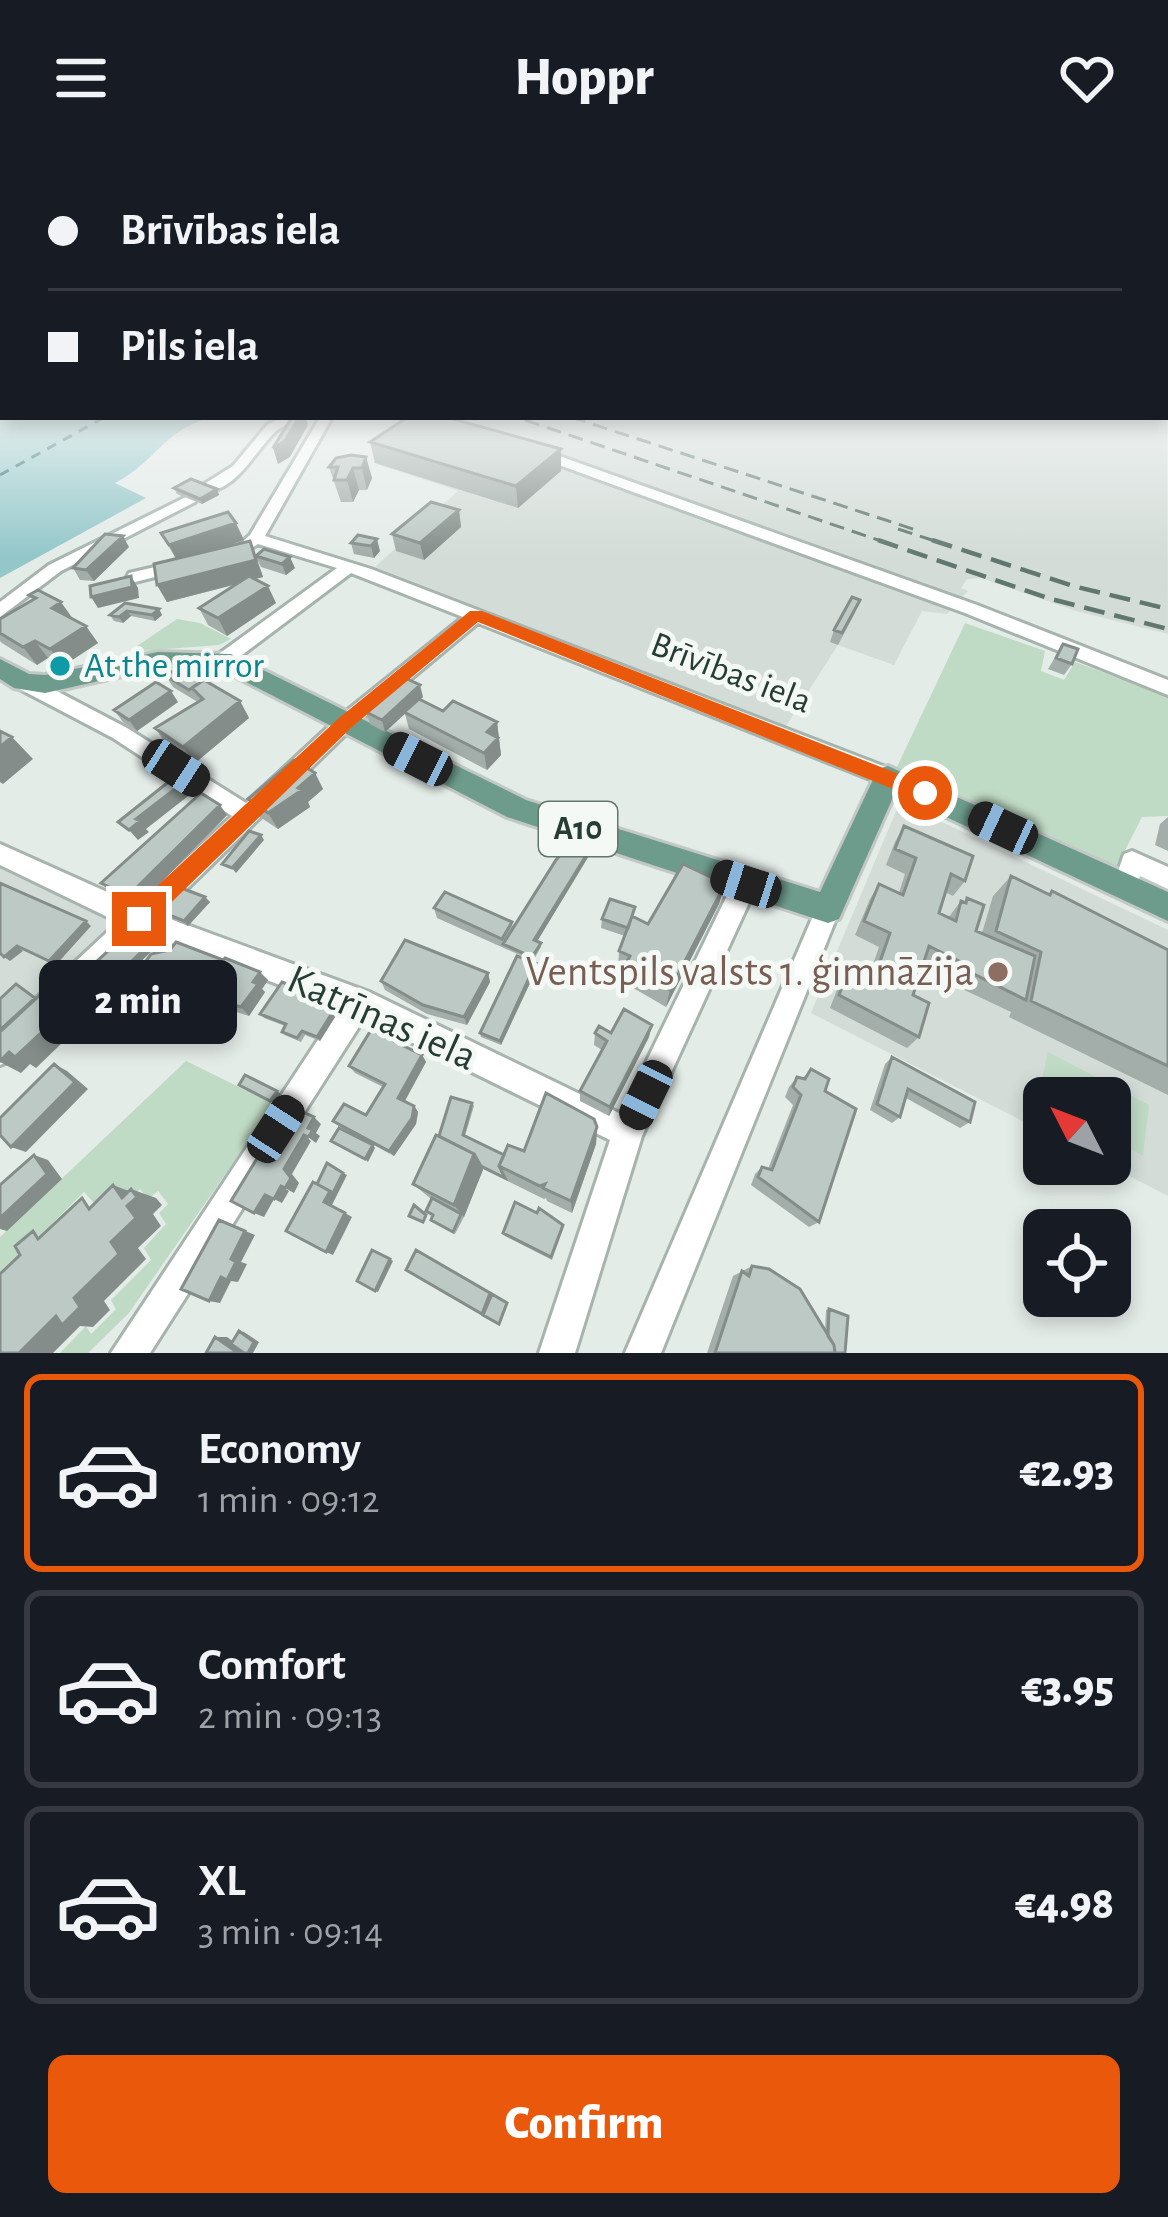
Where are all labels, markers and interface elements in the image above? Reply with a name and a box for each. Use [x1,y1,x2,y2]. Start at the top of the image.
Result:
icon: menu [48,45,114,111]
icon: heart [1054,45,1120,111]
text: Hoppr [514,51,654,105]
text: Brīvības iela [120,208,341,253]
text: Pils iela [120,324,259,369]
street label: Brīvības iela [646,626,816,720]
place label: At the mirror [84,648,264,684]
marker: At the mirror [47,653,73,679]
car [378,727,458,791]
car [136,733,216,803]
route start [898,766,952,820]
car [963,796,1043,860]
road number: A10 [539,802,617,856]
car [706,856,786,912]
route end [112,892,166,946]
place label: Ventspils valsts 1. ģimnāzija [526,951,974,993]
street label: Katrīnas iela [281,958,483,1078]
marker: Ventspils valsts 1. ģimnāzija [985,959,1011,985]
callout: 2 min [40,961,238,1045]
text: 2 min [94,982,182,1021]
car [614,1055,678,1135]
north arrow [1023,1077,1131,1185]
map controls [1023,1077,1131,1317]
car [241,1089,311,1169]
button: locate [1023,1209,1131,1317]
icon: car [54,1419,162,1527]
text: Economy [198,1427,361,1472]
text: €2.93 [1020,1450,1114,1495]
text: 1 min · 09:12 [198,1481,379,1520]
icon: car [54,1635,162,1743]
text: Comfort [198,1643,346,1688]
text: €3.95 [1022,1666,1114,1711]
text: 2 min · 09:13 [198,1697,382,1736]
icon: car [54,1851,162,1959]
text: XL [198,1859,246,1904]
text: €4.98 [1015,1882,1114,1927]
text: 3 min · 09:14 [198,1913,383,1952]
button: Confirm [48,2055,1120,2193]

